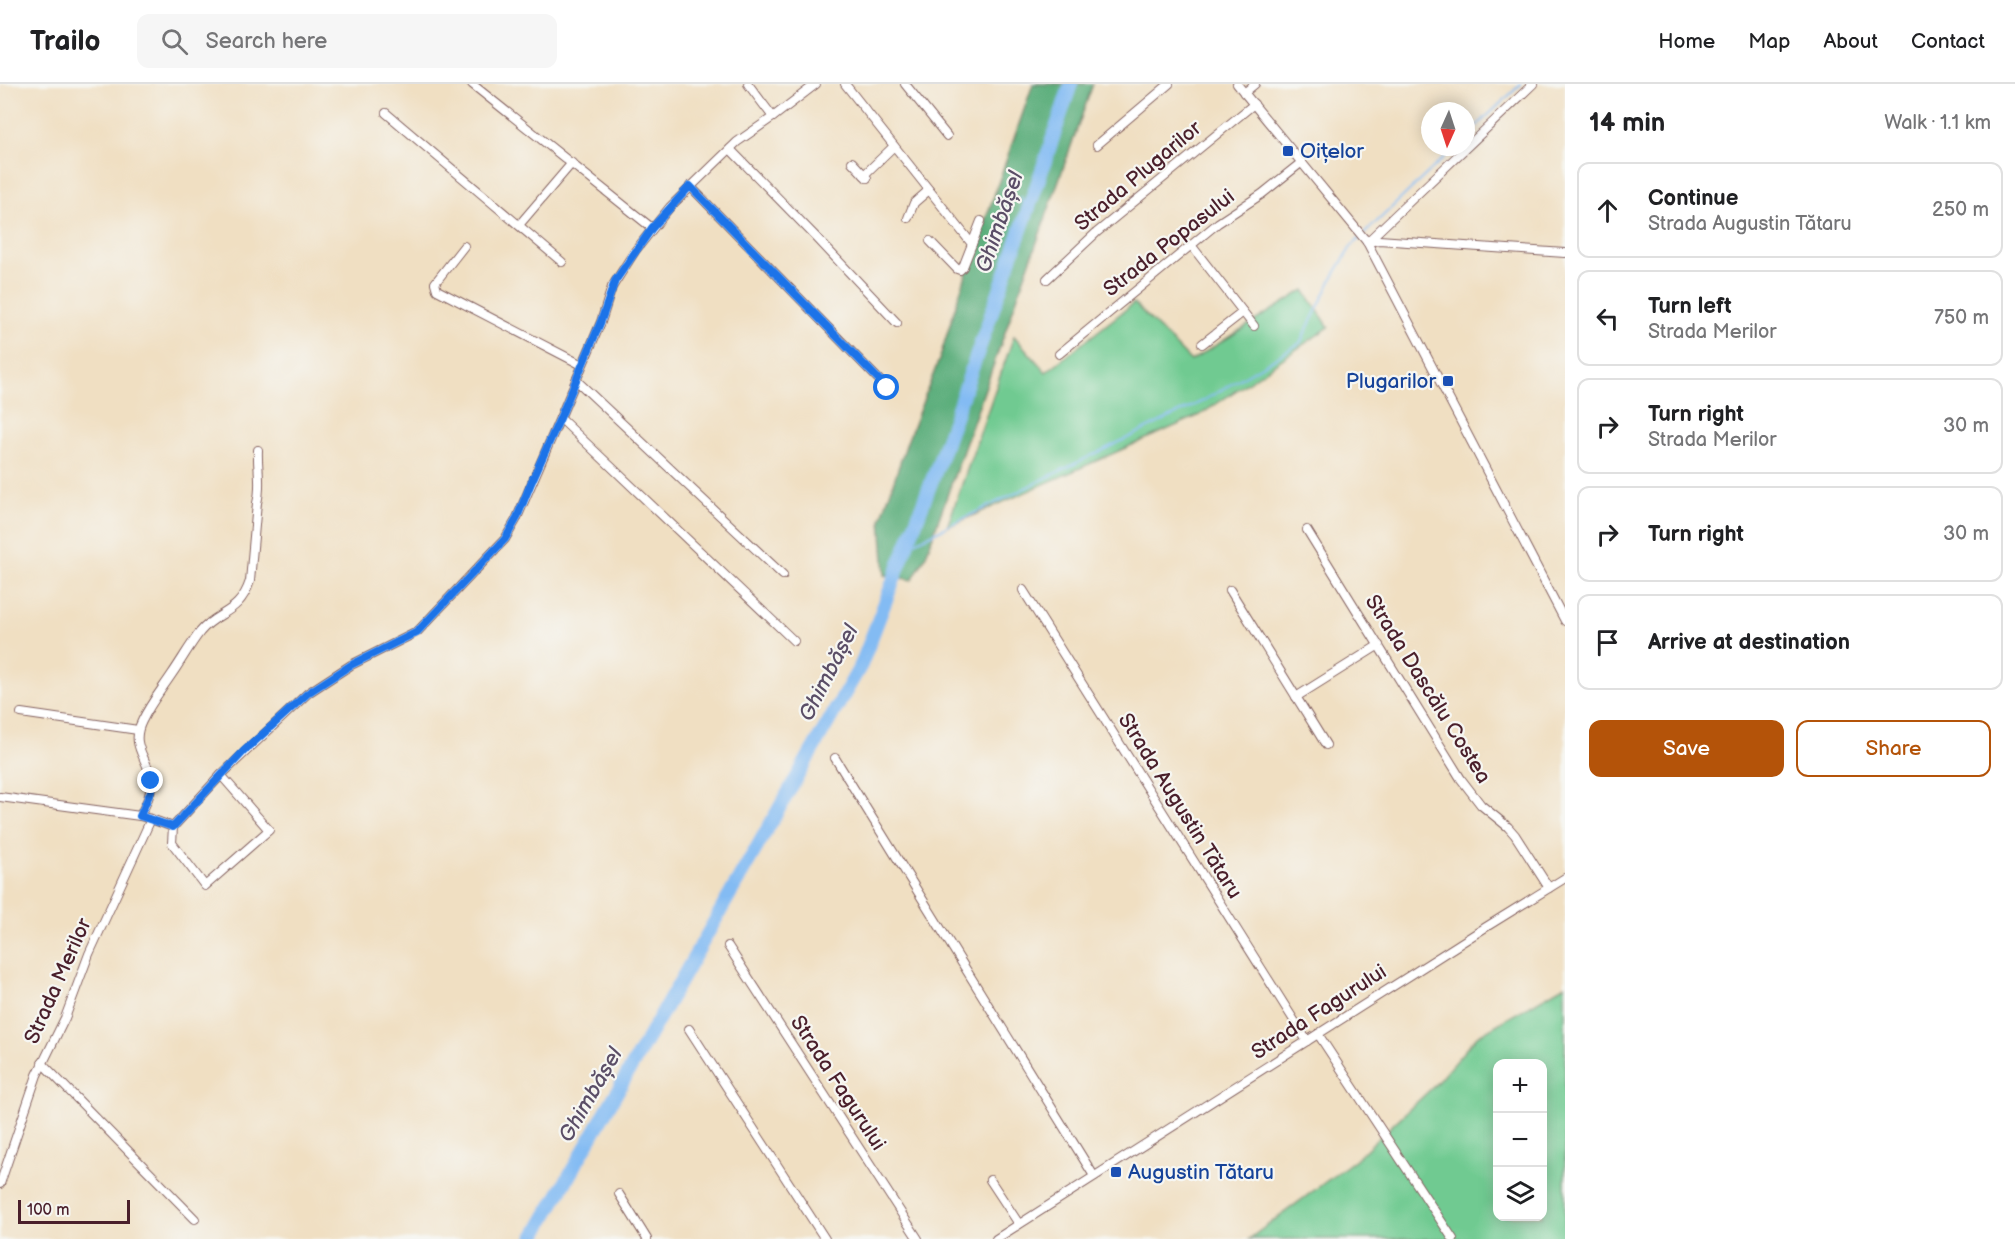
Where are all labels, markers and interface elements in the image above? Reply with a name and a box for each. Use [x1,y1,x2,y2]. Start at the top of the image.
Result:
search box [137,14,557,68]
text: Trailo [30,25,101,58]
icon: search [158,25,191,58]
text: Search here [206,28,327,55]
text: Home [1658,29,1715,54]
text: Map [1748,29,1790,54]
text: About [1823,29,1878,54]
text: Contact [1911,29,1985,54]
north arrow [1421,102,1475,156]
text: 14 min [1589,108,1665,139]
text: Walk · 1.1 km [1884,111,1991,135]
street label: Strada Plugarilor [1069,115,1207,236]
place label: Oițelor [1300,139,1364,164]
marker: Oițelor [1281,144,1295,158]
water label: Ghimbășel [970,167,1030,276]
street label: Strada Popasului [1098,184,1240,302]
text: Continue [1648,185,1738,212]
icon: ahead [1591,194,1624,227]
text: 250 m [1932,198,1989,222]
text: Strada Augustin Tătaru [1648,212,1852,236]
text: Turn left [1648,293,1732,320]
icon: left [1591,302,1624,335]
text: 750 m [1934,306,1989,330]
text: Strada Merilor [1648,320,1776,344]
place label: Plugarilor [1346,369,1436,394]
route start [873,374,899,400]
marker: Plugarilor [1441,374,1455,388]
text: Turn right [1648,401,1744,428]
icon: right [1591,410,1624,443]
text: 30 m [1943,414,1989,438]
text: Strada Merilor [1648,428,1776,452]
icon: right [1591,518,1624,551]
text: Turn right [1648,521,1744,548]
text: 30 m [1943,522,1989,546]
street label: Strada Dascălu Costea [1360,590,1496,788]
water label: Ghimbășel [793,619,865,726]
icon: arrive [1591,626,1624,659]
text: Arrive at destination [1648,629,1850,656]
street label: Strada Augustin Tătaru [1113,709,1247,903]
button: Save [1589,720,1784,777]
button: Share [1796,720,1991,777]
route end [137,767,163,793]
street label: Strada Merilor [19,914,97,1048]
street label: Strada Fagurului [1247,959,1391,1065]
street label: Strada Fagurului [785,1011,891,1155]
water label: Ghimbășel [553,1042,629,1147]
map controls [1493,1059,1547,1221]
button: + [1493,1059,1547,1113]
button: − [1493,1113,1547,1167]
place label: Augustin Tătaru [1128,1160,1274,1185]
marker: Augustin Tătaru [1109,1165,1123,1179]
button: layers [1493,1167,1547,1221]
scale bar [18,1197,130,1224]
text: 100 m [27,1201,70,1220]

